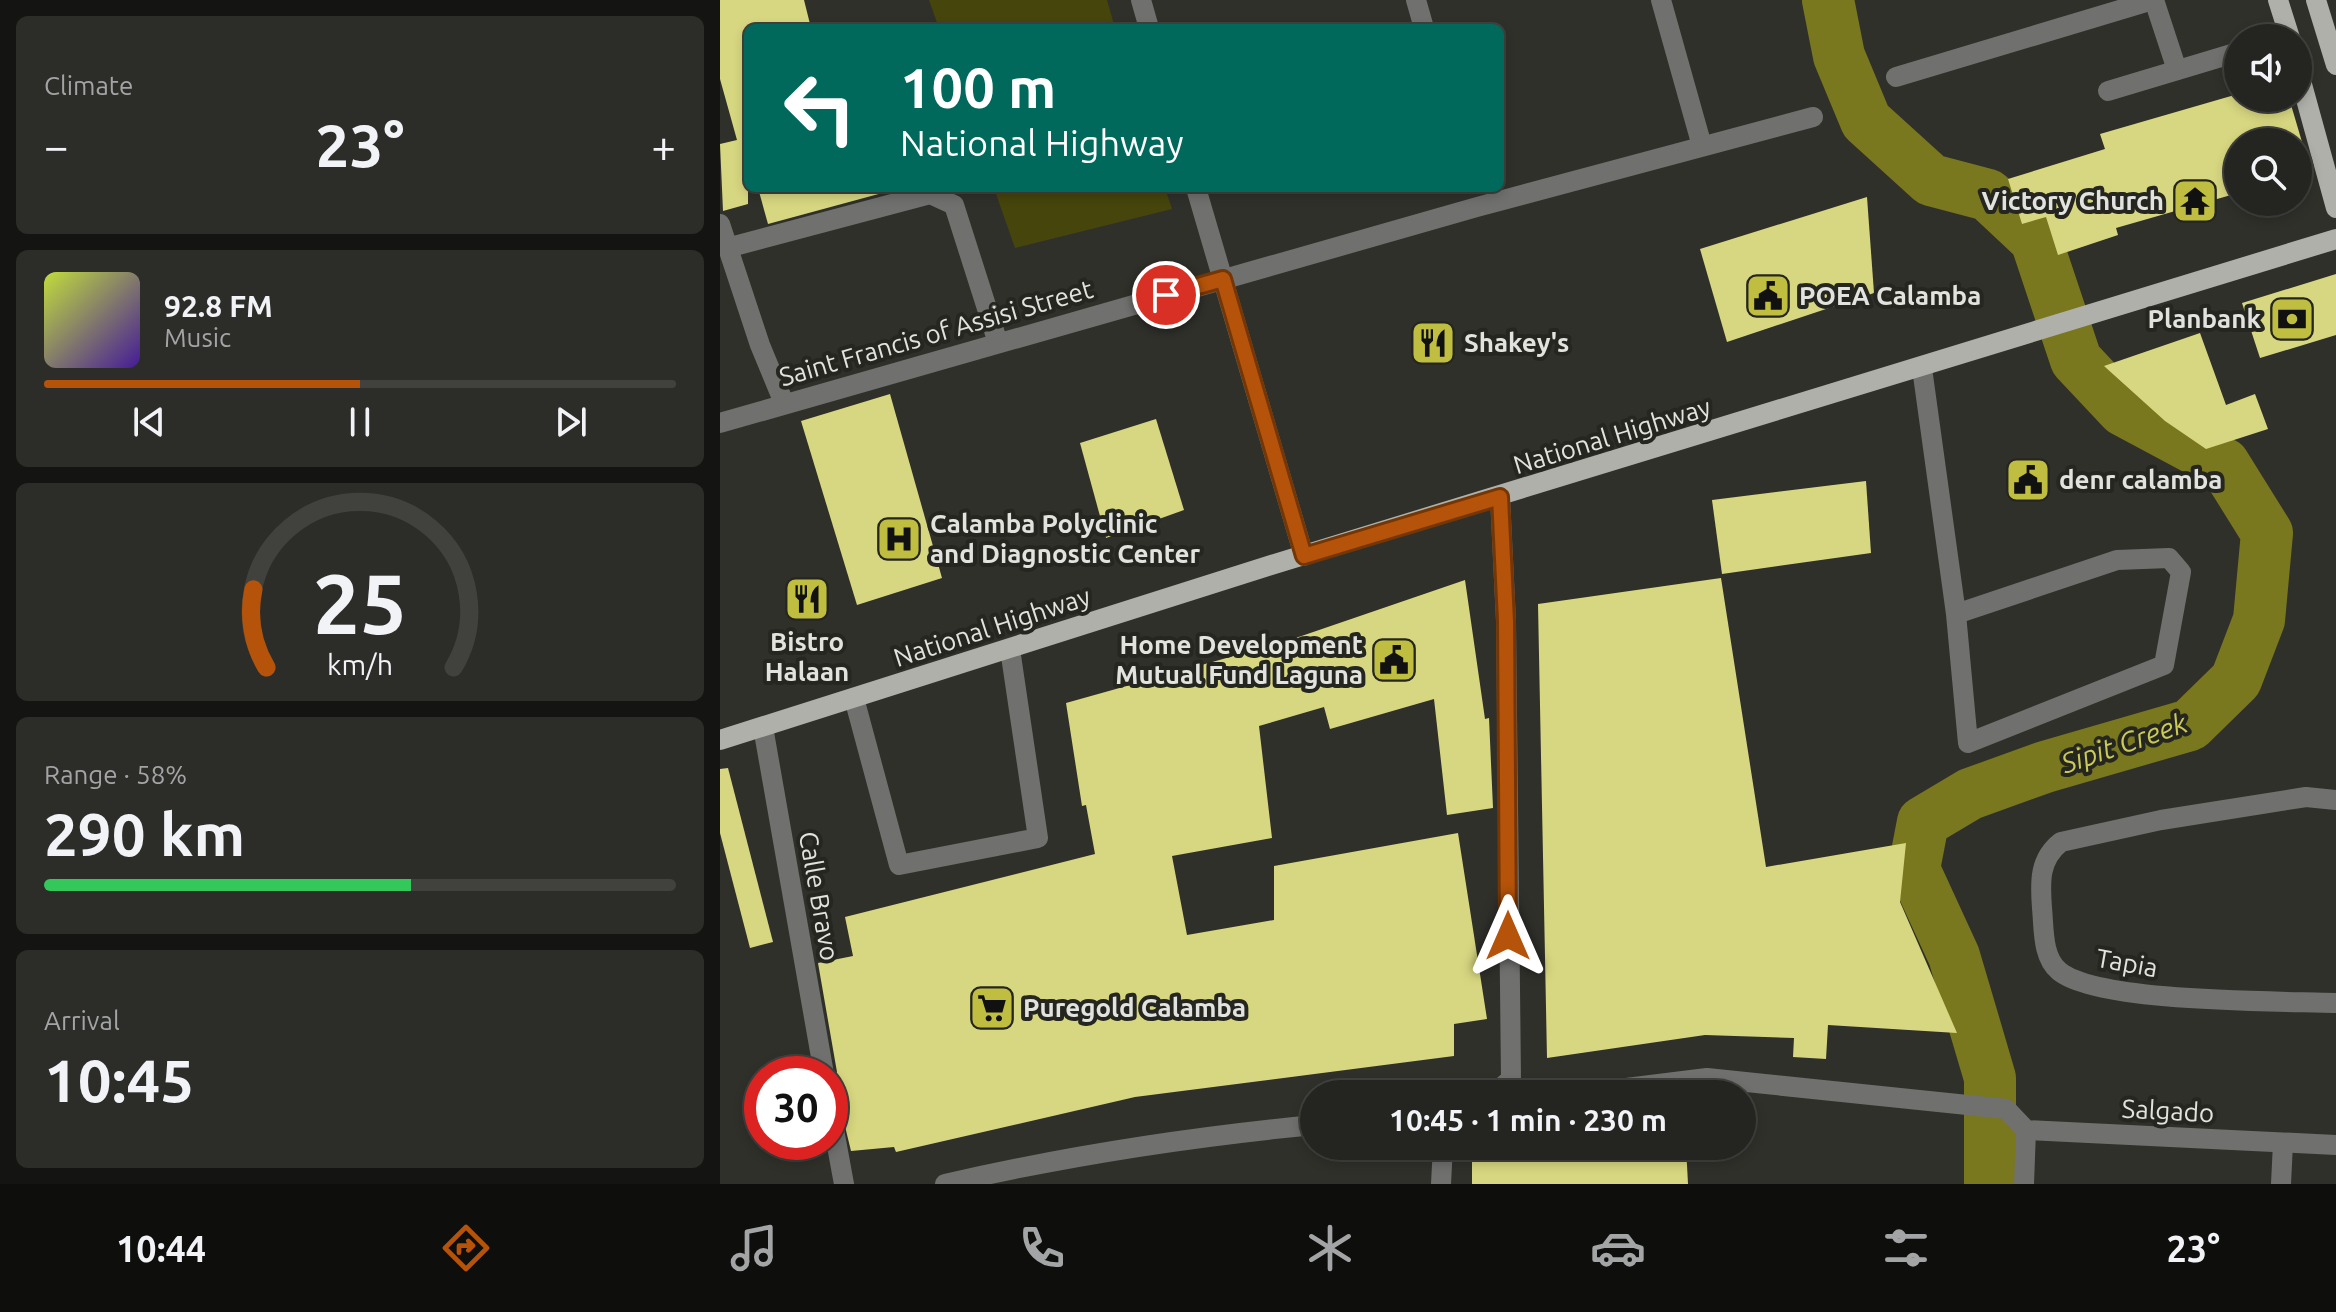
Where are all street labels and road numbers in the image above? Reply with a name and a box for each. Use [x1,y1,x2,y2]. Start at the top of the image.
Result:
street label: Saint Francis of Assisi Street [776,274,1096,391]
street label: National Highway [1510,392,1714,479]
street label: National Highway [890,581,1094,672]
street label: Calle Bravo [794,829,845,963]
street label: Tapia [2094,943,2160,982]
street label: Salgado [2121,1094,2215,1127]

